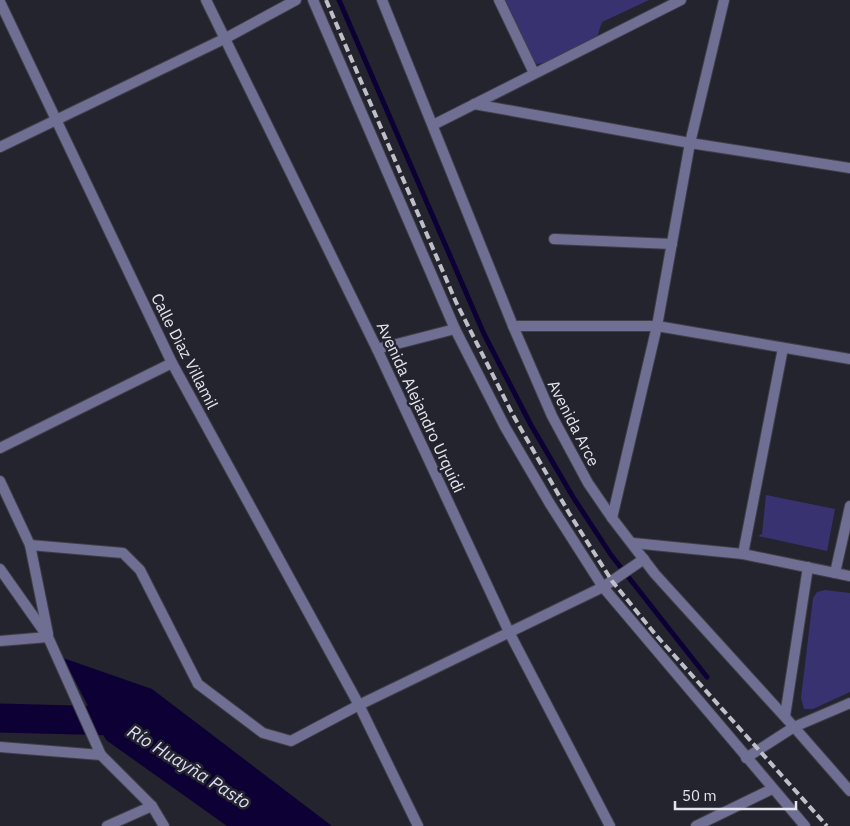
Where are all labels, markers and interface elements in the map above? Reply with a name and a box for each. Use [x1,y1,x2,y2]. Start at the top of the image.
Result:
street label: Calle Diaz Villamil [147,290,223,412]
street label: Avenida Alejandro Urquidi [373,318,469,496]
street label: Avenida Arce [544,377,604,470]
water label: Río Huayña Pasto [123,719,255,814]
scale bar [675,778,796,810]
text: 50 m [682,786,717,805]

